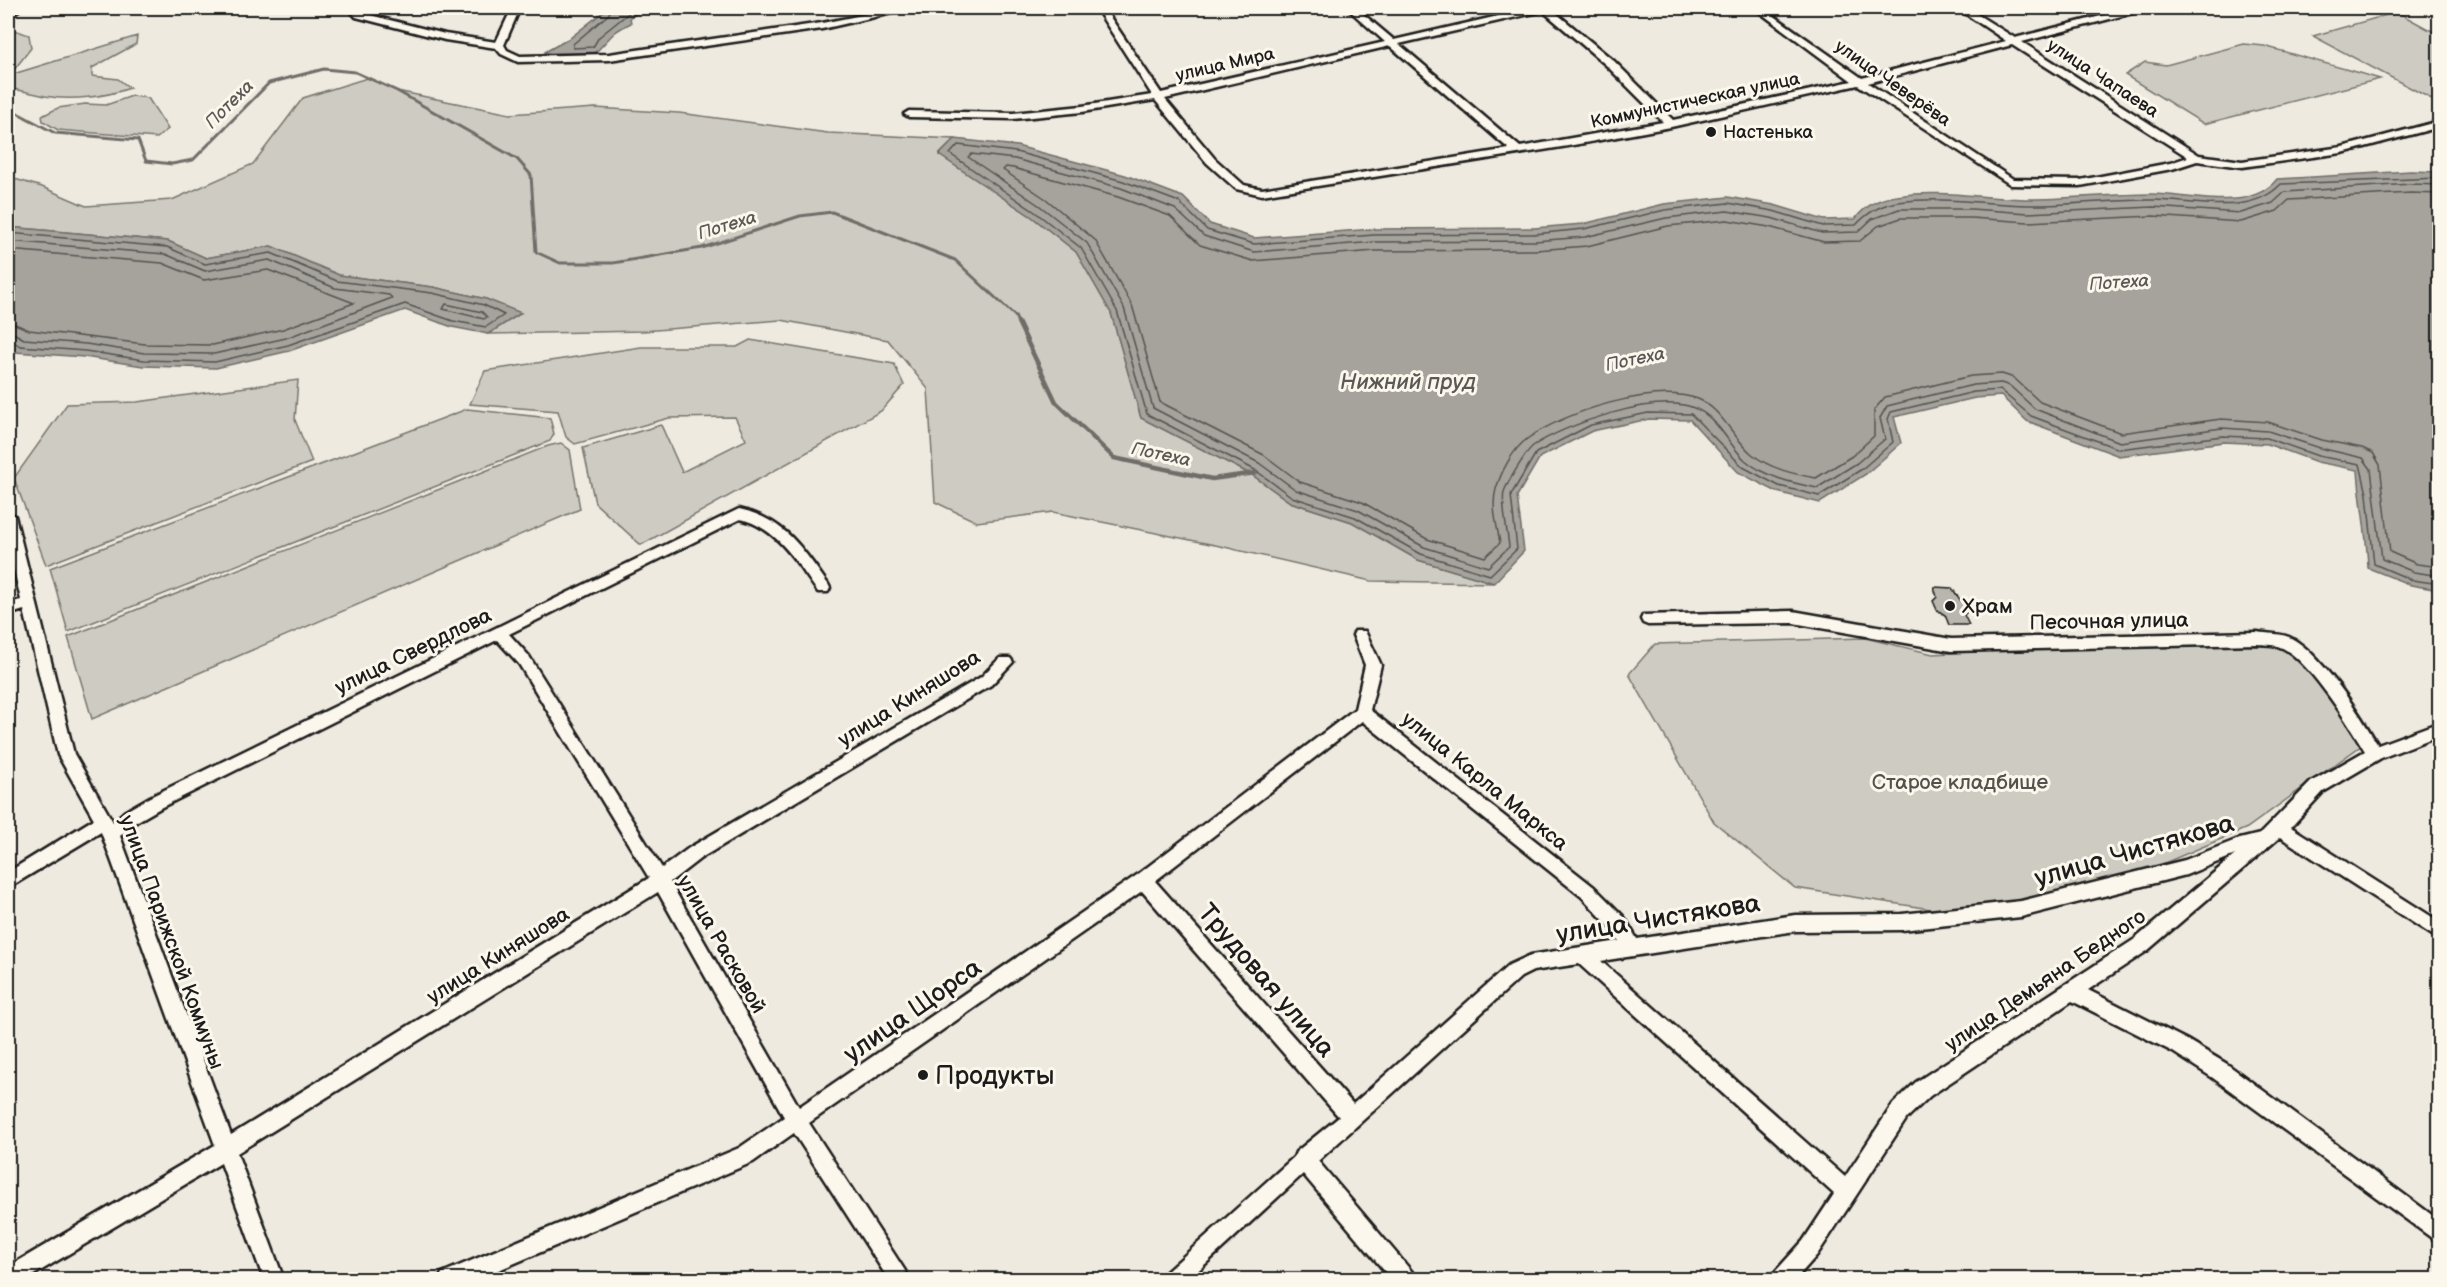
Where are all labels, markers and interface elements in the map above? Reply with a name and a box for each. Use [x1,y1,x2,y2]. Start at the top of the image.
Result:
street label: улица Чапаева [2043,35,2163,122]
street label: улица Чеверёва [1831,36,1955,131]
street label: улица Мира [1174,43,1277,86]
street label: Коммунистическая улица [1589,68,1802,133]
water label: Потеха [201,76,258,133]
place label: Настенька [1723,122,1814,143]
marker: Настенька [1704,125,1718,139]
water label: Потеха [695,207,759,244]
water label: Потеха [2088,270,2150,295]
water label: Потеха [1604,343,1667,376]
water label: Нижний пруд [1340,369,1476,396]
water label: Потеха [1129,438,1192,471]
place label: Храм [1962,594,2013,619]
marker: Храм [1943,599,1957,613]
street label: улица Свердлова [331,602,496,700]
street label: Песочная улица [2029,608,2189,635]
street label: улица Киняшова [833,644,986,752]
street label: улица Карла Маркса [1396,707,1573,857]
park label: Старое кладбище [1872,770,2049,795]
street label: улица Чистякова [2031,808,2238,895]
street label: улица Парижской Коммуны [114,812,229,1073]
street label: улица Расковой [672,871,771,1018]
street label: улица Чистякова [1554,888,1762,951]
street label: Трудовая улица [1191,898,1341,1064]
street label: улица Киняшова [422,901,575,1009]
street label: улица Демьяна Бедного [1940,904,2150,1057]
street label: улица Щорса [838,952,988,1070]
place label: Продукты [935,1061,1054,1092]
marker: Продукты [916,1068,930,1082]

